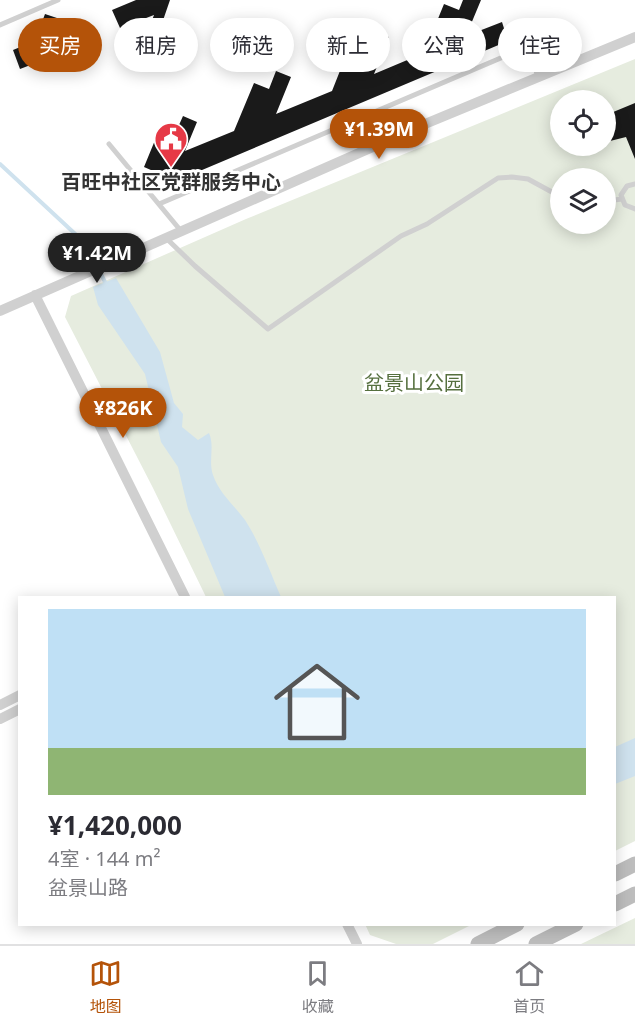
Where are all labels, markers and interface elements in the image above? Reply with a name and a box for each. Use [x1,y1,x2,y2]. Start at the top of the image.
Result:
chip: 买房 [18,18,102,72]
chip: 租房 [114,18,198,72]
chip: 筛选 [210,18,294,72]
chip: 新上 [306,18,390,72]
chip: 公寓 [402,18,486,72]
chip: 住宅 [498,18,582,72]
map controls [550,90,616,234]
button: locate [550,90,616,156]
pin: ¥1.39M [330,109,428,160]
text: ¥1.39M [344,115,414,142]
public building icon: 百旺中社区党群服务中心 [153,121,189,168]
place label: 百旺中社区党群服务中心 [61,168,281,195]
button: layers [550,168,616,234]
pin: ¥1.42M [48,233,146,284]
text: ¥1.42M [62,239,132,266]
park label: 盆景山公园 [364,369,464,396]
pin: ¥826K [81,388,165,439]
text: ¥826K [93,394,153,421]
icon: home [263,648,371,756]
text: ¥1,420,000 [48,807,182,843]
text: 4室 · 144 m² [48,845,160,872]
text: 盆景山路 [48,874,128,901]
tab: 地图 [89,957,122,1017]
tab: 收藏 [301,957,334,1017]
tab: 首页 [513,957,546,1017]

